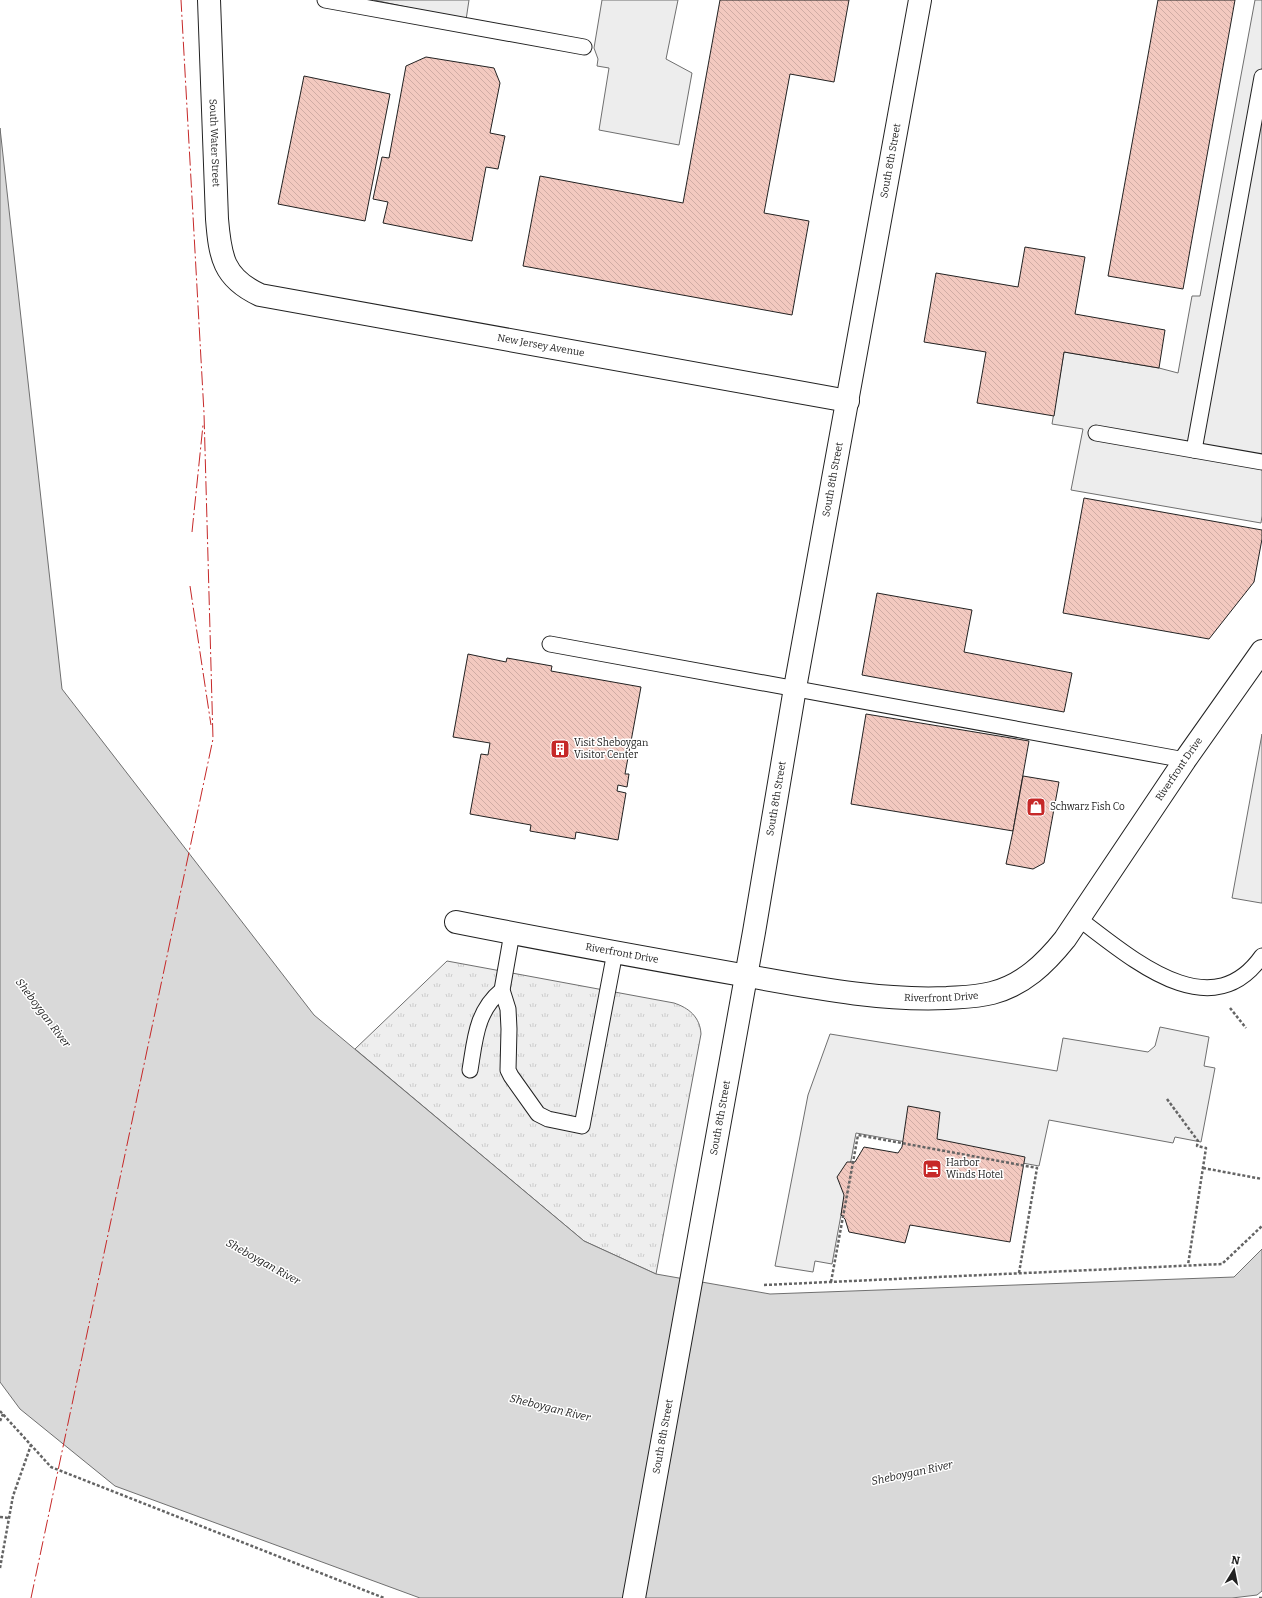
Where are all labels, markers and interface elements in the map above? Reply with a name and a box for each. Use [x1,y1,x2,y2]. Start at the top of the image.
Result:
street label: South Water Street [207,99,222,188]
street label: South 8th Street [878,122,904,199]
street label: New Jersey Avenue [496,332,586,359]
street label: South 8th Street [820,441,846,518]
street label: Riverfront Drive [1153,735,1205,803]
place label: Visit Sheboygan Visitor Center [574,737,649,761]
building icon: Visit Sheboygan Visitor Center [549,738,571,760]
street label: South 8th Street [764,760,789,837]
shop icon: Schwarz Fish Co [1025,796,1047,818]
place label: Schwarz Fish Co [1050,801,1125,813]
street label: Riverfront Drive [584,941,660,966]
water label: Sheboygan River [13,976,73,1050]
street label: Riverfront Drive [904,990,979,1004]
street label: South 8th Street [708,1079,733,1156]
place label: Harbor Winds Hotel [946,1157,1003,1181]
hotel icon: Harbor Winds Hotel [921,1158,943,1180]
water label: Sheboygan River [224,1236,303,1288]
water label: Sheboygan River [508,1392,592,1424]
street label: South 8th Street [650,1398,676,1475]
water label: Sheboygan River [870,1458,954,1488]
north arrow [1214,1550,1254,1590]
text: N [1230,1554,1241,1568]

